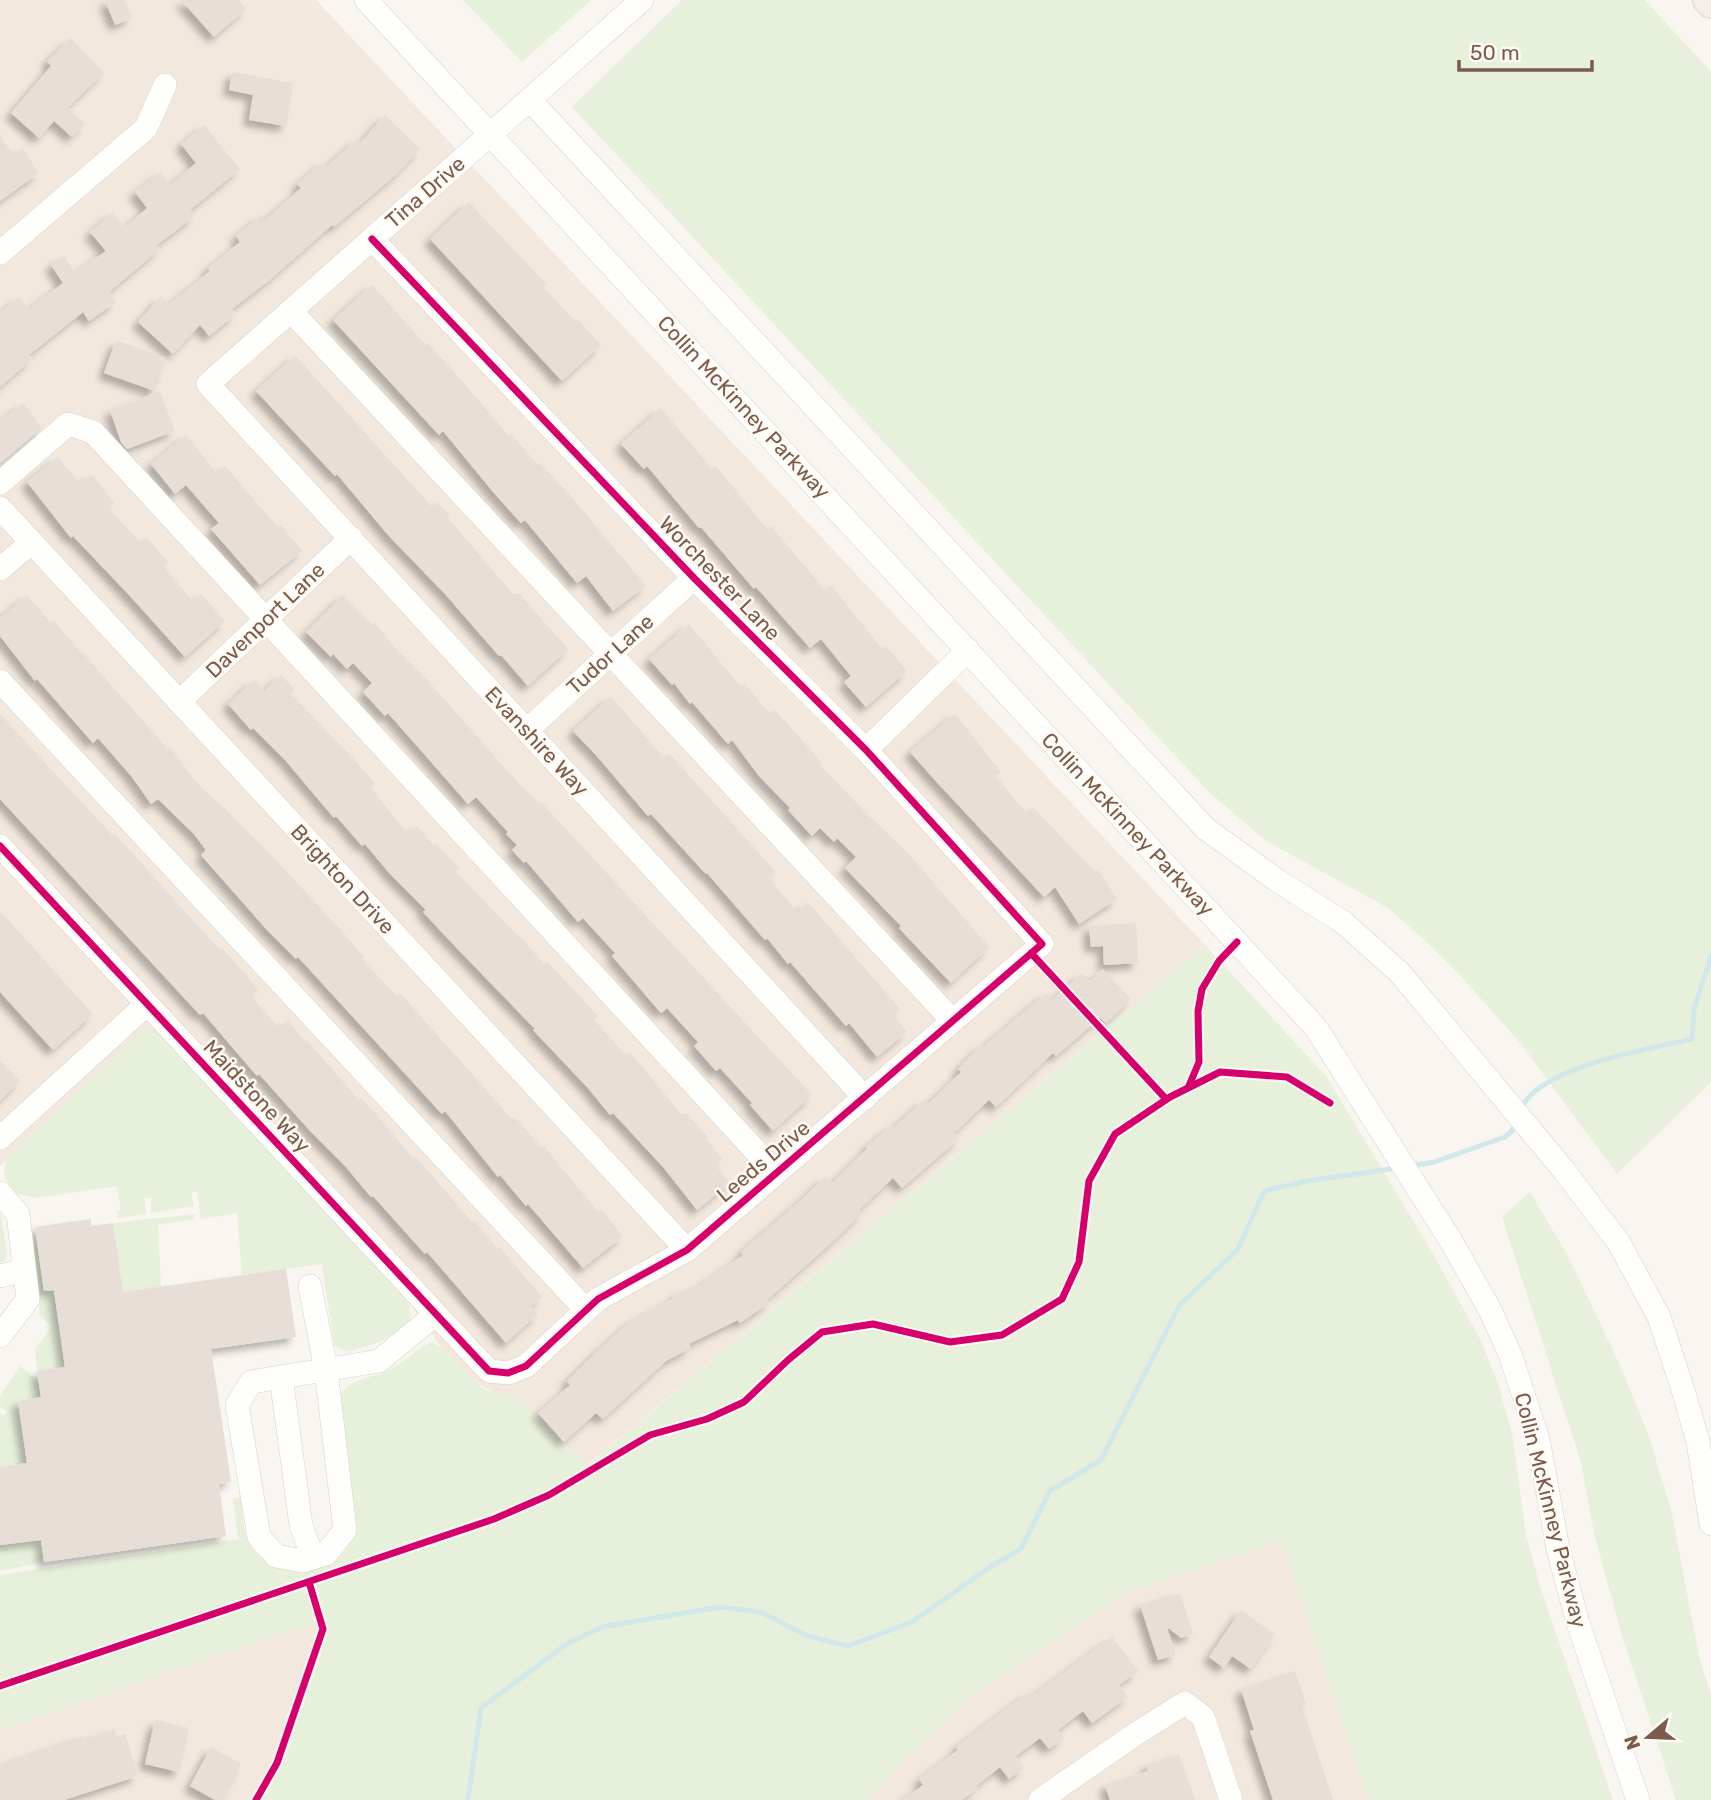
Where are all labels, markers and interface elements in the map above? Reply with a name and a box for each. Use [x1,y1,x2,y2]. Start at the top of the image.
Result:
scale bar [1459,28,1592,72]
text: 50 m [1470,40,1520,65]
street label: Tina Drive [380,151,470,233]
street label: Collin McKinney Parkway [653,310,836,504]
street label: Worchester Lane [654,510,786,646]
street label: Davenport Lane [200,557,330,683]
street label: Tudor Lane [561,608,659,700]
street label: Evanshire Way [480,681,594,801]
street label: Collin McKinney Parkway [1037,727,1220,921]
street label: Brighton Drive [286,819,400,939]
street label: Maidstone Way [198,1034,316,1158]
street label: Leeds Drive [711,1115,815,1207]
street label: Collin McKinney Parkway [1510,1390,1592,1630]
north arrow [1613,1702,1683,1772]
text: N [1619,1732,1645,1753]

